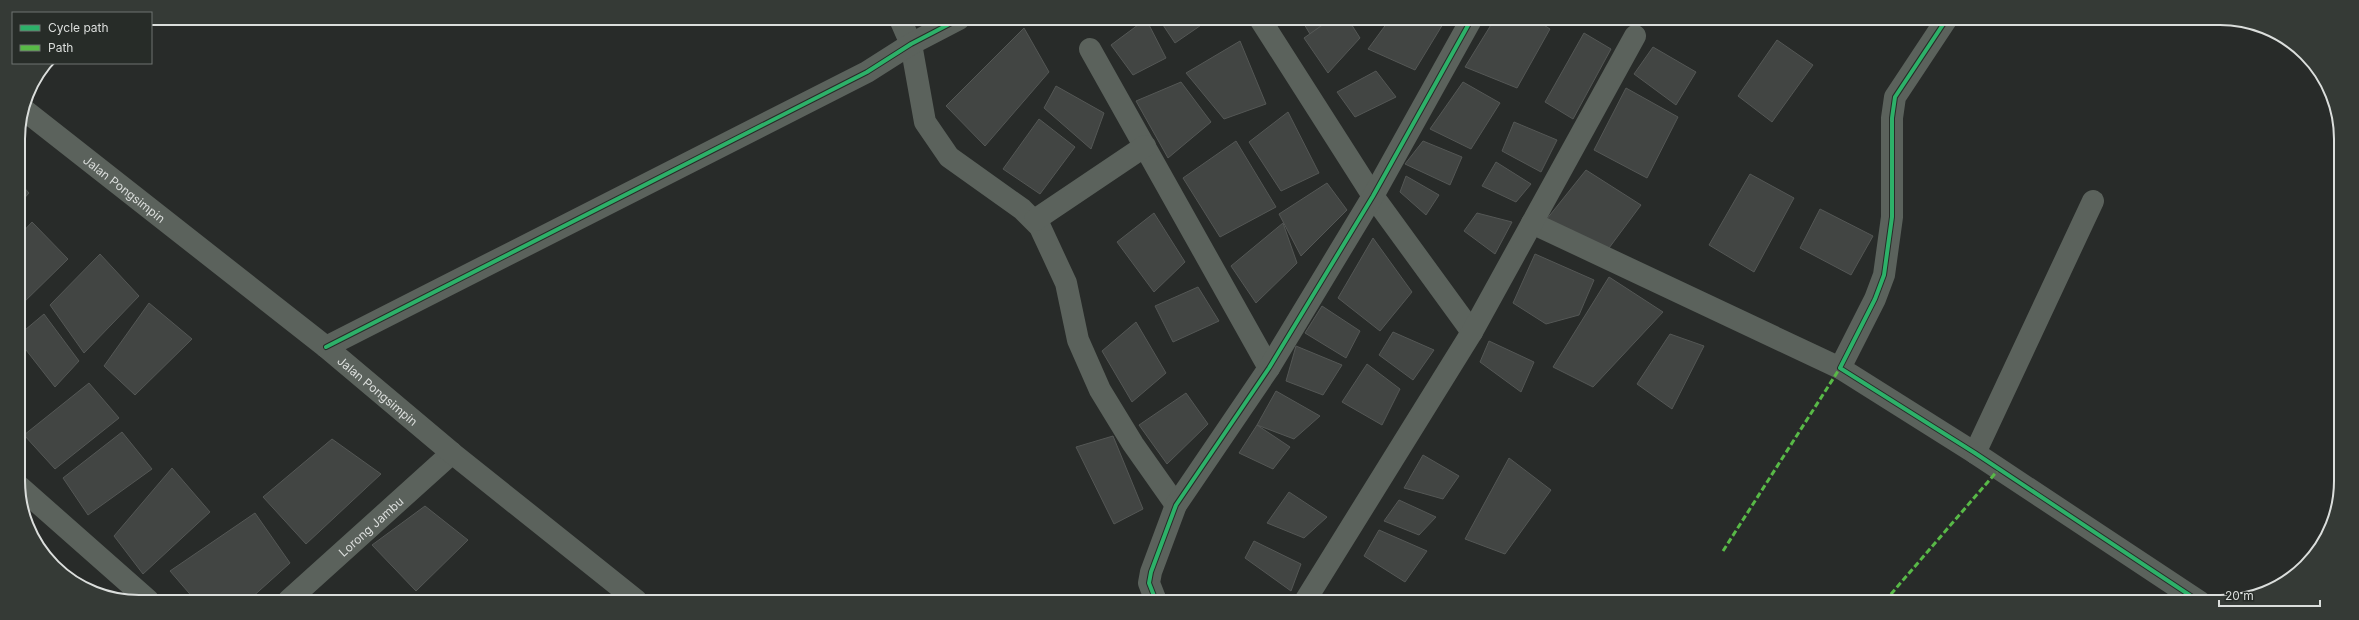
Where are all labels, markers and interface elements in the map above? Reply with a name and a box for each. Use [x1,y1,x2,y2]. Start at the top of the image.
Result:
legend [12,12,152,64]
text: Cycle path [48,20,109,35]
text: Path [48,40,73,55]
street label: Jalan Pongsimpin [80,152,168,226]
street label: Jalan Pongsimpin [335,353,421,429]
street label: Lorong Jambu [335,493,406,559]
scale bar [2219,582,2320,608]
text: 20 m [2225,588,2254,603]

